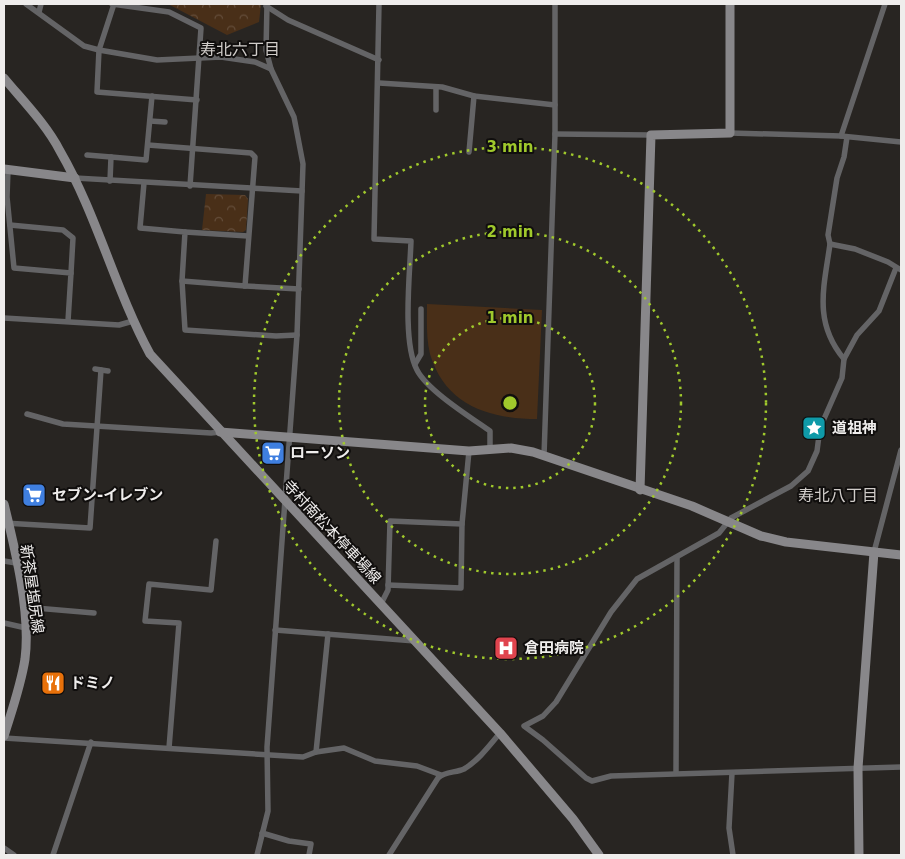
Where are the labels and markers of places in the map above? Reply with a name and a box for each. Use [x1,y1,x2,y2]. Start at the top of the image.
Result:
centre of rings [501,394,519,412]
place icon: 道祖神 [801,415,827,441]
place label: 道祖神 [832,419,877,437]
supermarket icon: ローソン [260,440,286,466]
place label: ローソン [290,444,350,462]
supermarket icon: セブン-イレブン [21,482,47,508]
place label: セブン-イレブン [52,486,163,504]
hospital icon: 倉田病院 [493,635,519,661]
place label: 倉田病院 [524,639,584,657]
restaurant icon: ドミノ [40,670,66,696]
place label: ドミノ [70,674,115,692]

